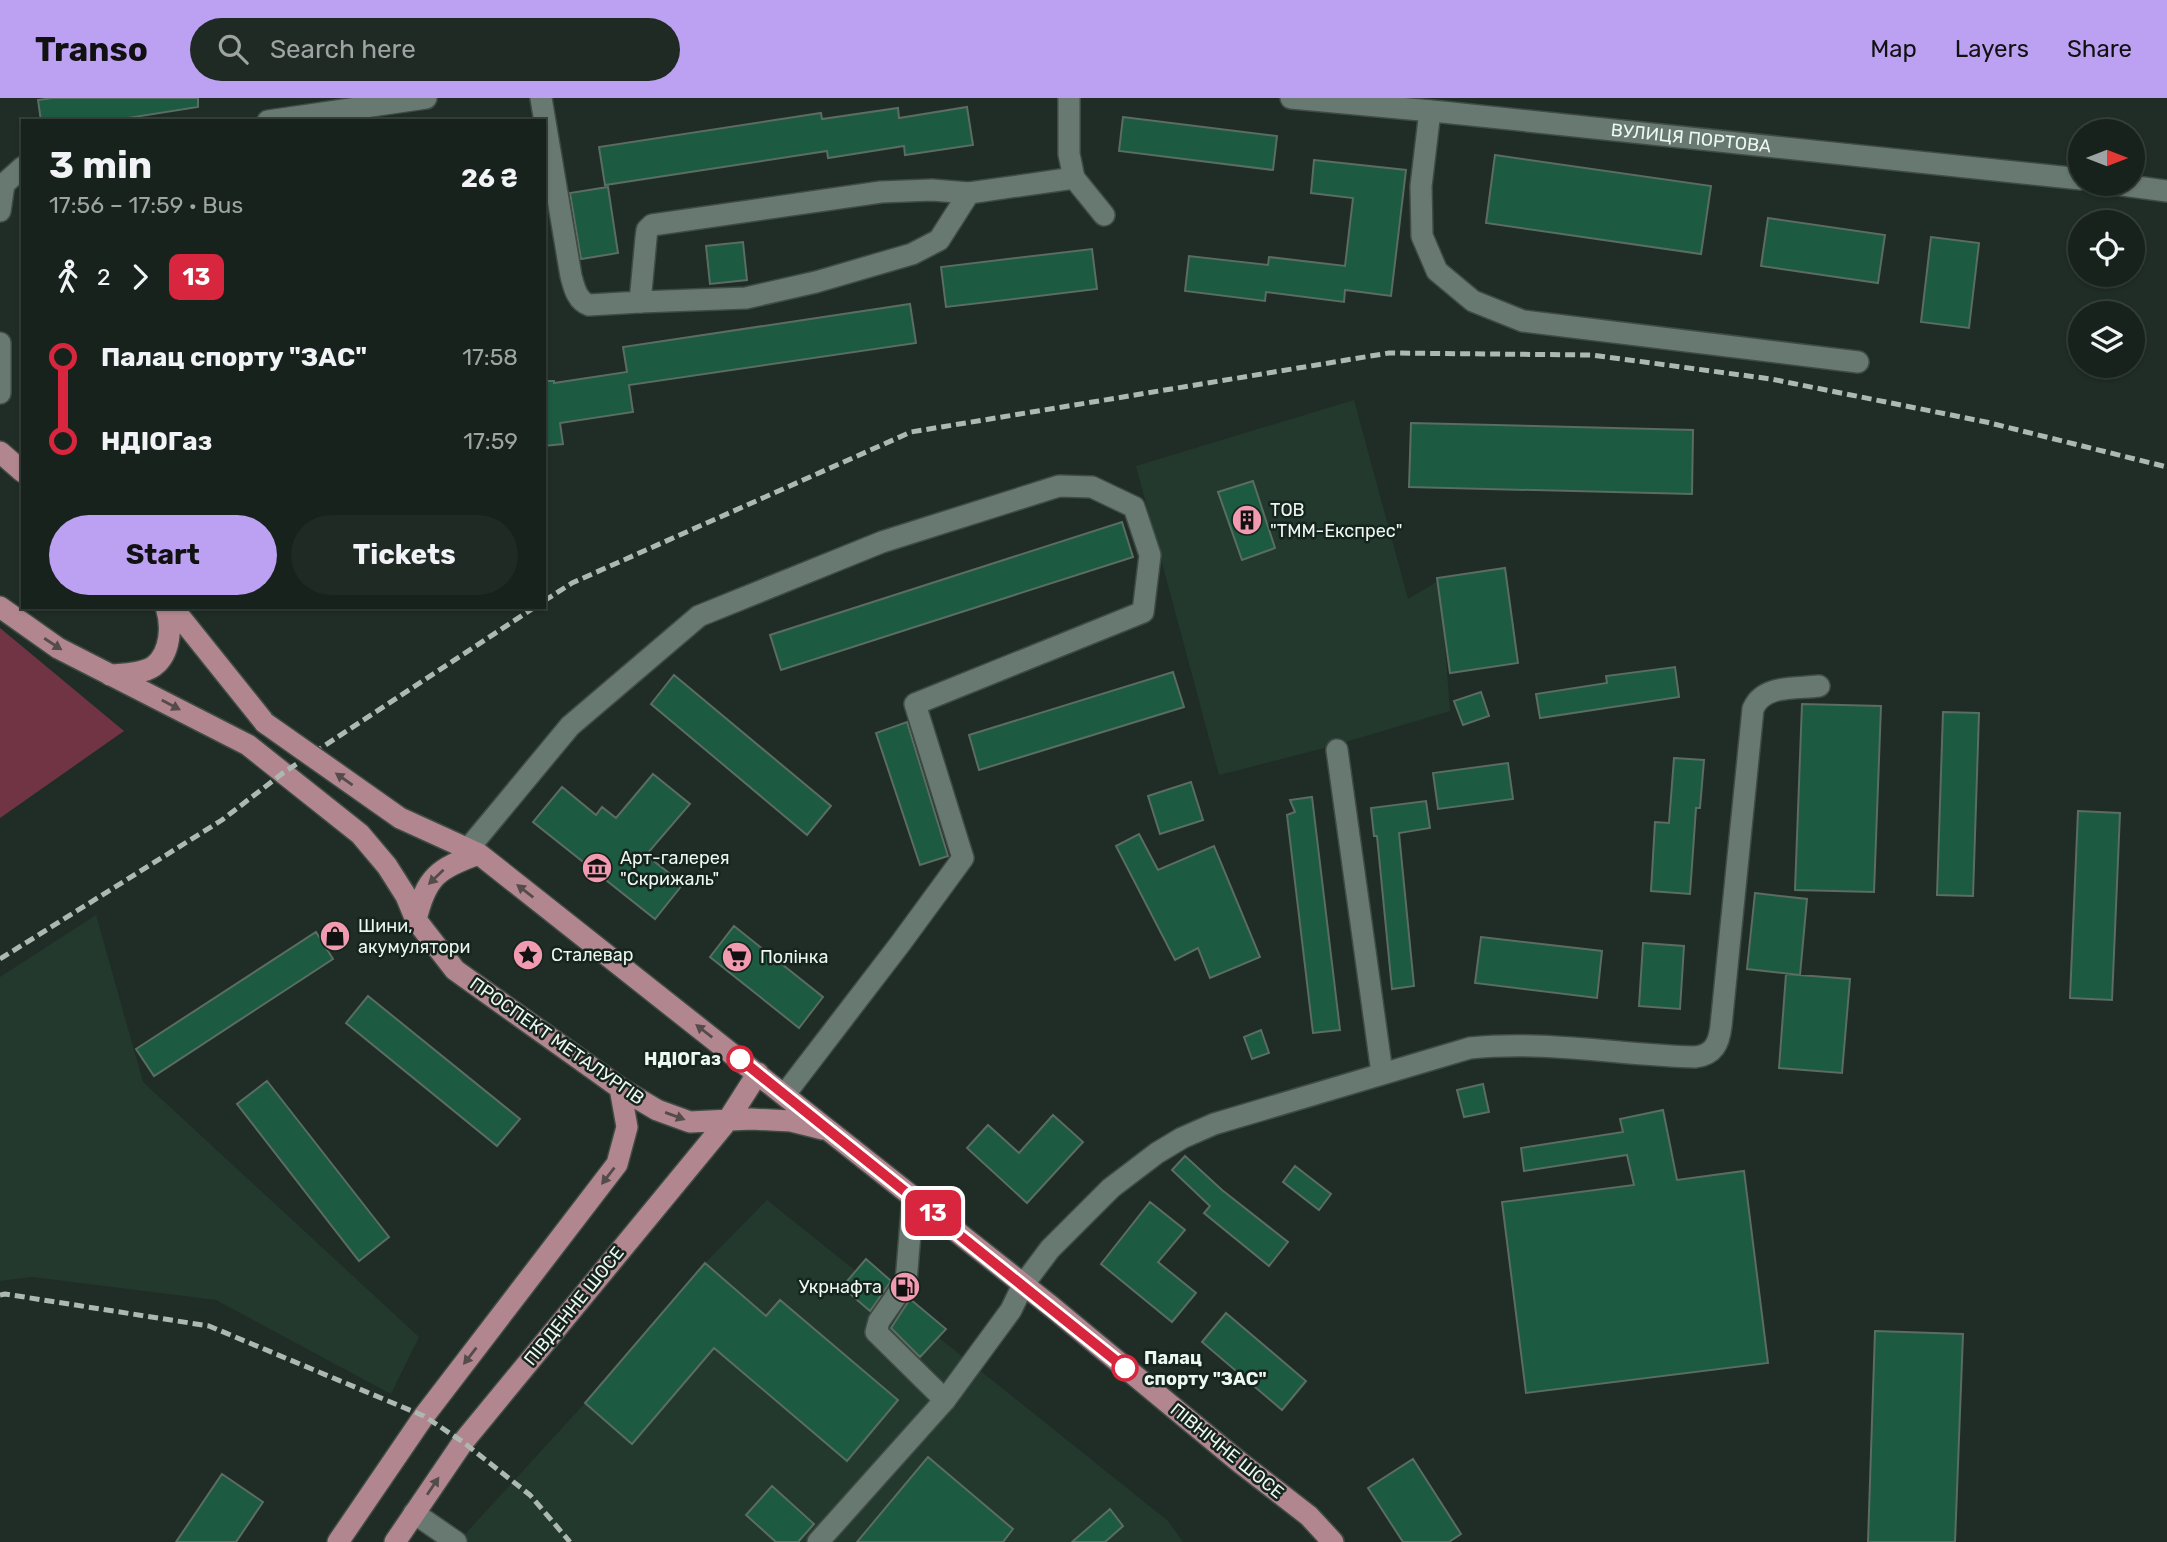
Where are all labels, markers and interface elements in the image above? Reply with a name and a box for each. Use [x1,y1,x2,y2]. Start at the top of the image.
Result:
search box [190,18,680,81]
text: Transo [35,30,148,69]
icon: search [214,30,252,68]
text: Search here [270,34,416,65]
text: Map [1870,35,1917,63]
text: Layers [1955,35,2029,63]
text: Share [2067,35,2132,63]
street label: ВУЛИЦЯ ПОРТОВА [1610,119,1772,157]
north arrow [2068,119,2146,196]
map controls [2068,119,2145,378]
text: 3 min [49,142,152,188]
text: 26 ₴ [461,163,518,194]
text: 17:56 – 17:59 · Bus [49,191,243,219]
button: locate [2068,210,2145,287]
icon: walk [49,258,87,296]
icon: forward [121,258,159,296]
text: 2 [97,263,111,291]
text: 13 [183,263,210,291]
button: layers [2068,301,2145,378]
text: Палац спорту "ЗАС" [101,342,367,373]
text: 17:58 [462,343,518,371]
text: НДІОГаз [101,426,212,457]
text: 17:59 [463,427,518,455]
place label: ТОВ "ТММ-Експрес" [1270,499,1402,542]
building icon: ТОВ "ТММ-Експрес" [1230,503,1264,537]
button: Start [49,515,277,595]
button: Tickets [291,515,518,595]
one-way arrow [43,638,63,651]
one-way arrow [161,700,181,711]
one-way arrow [335,772,353,786]
place label: Арт-галерея "Скрижаль" [620,847,730,890]
museum icon: Арт-галерея "Скрижаль" [580,851,614,885]
one-way arrow [428,869,445,885]
one-way arrow [517,883,535,898]
place label: Шини, акумулятори [358,915,471,958]
shop icon: Шини, акумулятори [318,919,352,953]
place icon: Сталевар [511,938,545,972]
supermarket icon: Полінка [720,940,754,974]
place label: Сталевар [551,944,633,966]
place label: Полінка [760,946,828,968]
street label: ПРОСПЕКТ МЕТАЛУРГІВ [466,972,648,1110]
one-way arrow [696,1024,714,1039]
marker: НДІОГаз [727,1046,753,1072]
place label: НДІОГаз [644,1048,721,1070]
one-way arrow [664,1111,685,1122]
one-way arrow [602,1167,616,1185]
line badge: 13 [902,1190,964,1236]
text: 13 [919,1199,947,1227]
street label: ПІВДЕННЕ ШОСЕ [519,1242,629,1370]
fuel station icon: Укрнафта [888,1270,922,1304]
place label: Укрнафта [799,1276,882,1298]
one-way arrow [462,1347,477,1365]
place label: Палац спорту "ЗАС" [1144,1347,1267,1390]
marker: Палац спорту "ЗАС" [1112,1355,1138,1381]
street label: ПІВНІЧНЕ ШОСЕ [1166,1398,1288,1504]
one-way arrow [426,1476,439,1495]

